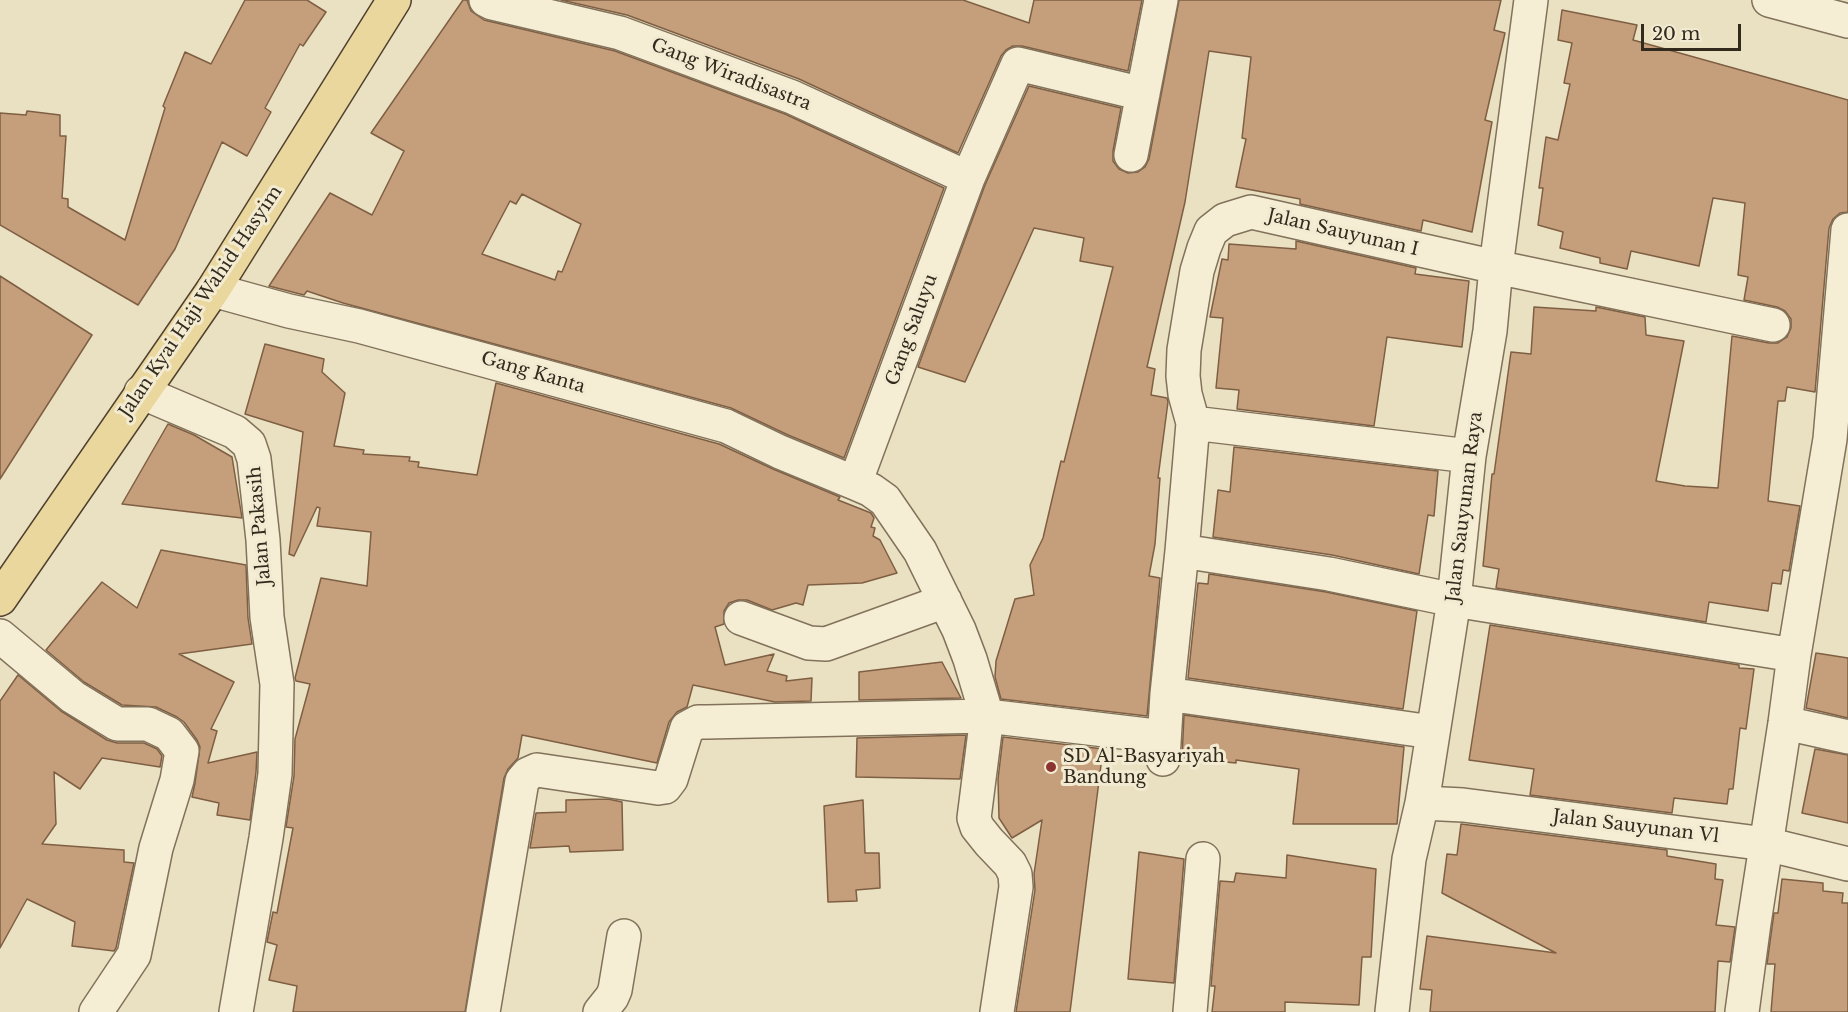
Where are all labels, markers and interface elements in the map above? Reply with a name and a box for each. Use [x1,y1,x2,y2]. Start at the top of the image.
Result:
scale bar [1644,12,1744,50]
text: 20 m [1652,23,1700,45]
street label: Gang Wiradisastra [648,35,814,115]
street label: Jalan Kyai Haji Wahid Hasyim [115,182,287,422]
street label: Jalan Sauyunan I [1265,205,1421,261]
street label: Gang Saluyu [882,271,942,389]
street label: Gang Kanta [479,348,587,398]
street label: Jalan Sauyunan Raya [1443,410,1487,604]
street label: Jalan Pakasih [244,465,276,587]
place label: SD Al-Basyariyah Bandung [1063,746,1225,789]
marker: SD Al-Basyariyah Bandung [1044,760,1058,774]
street label: Jalan Sauyunan Vl [1552,806,1720,848]

